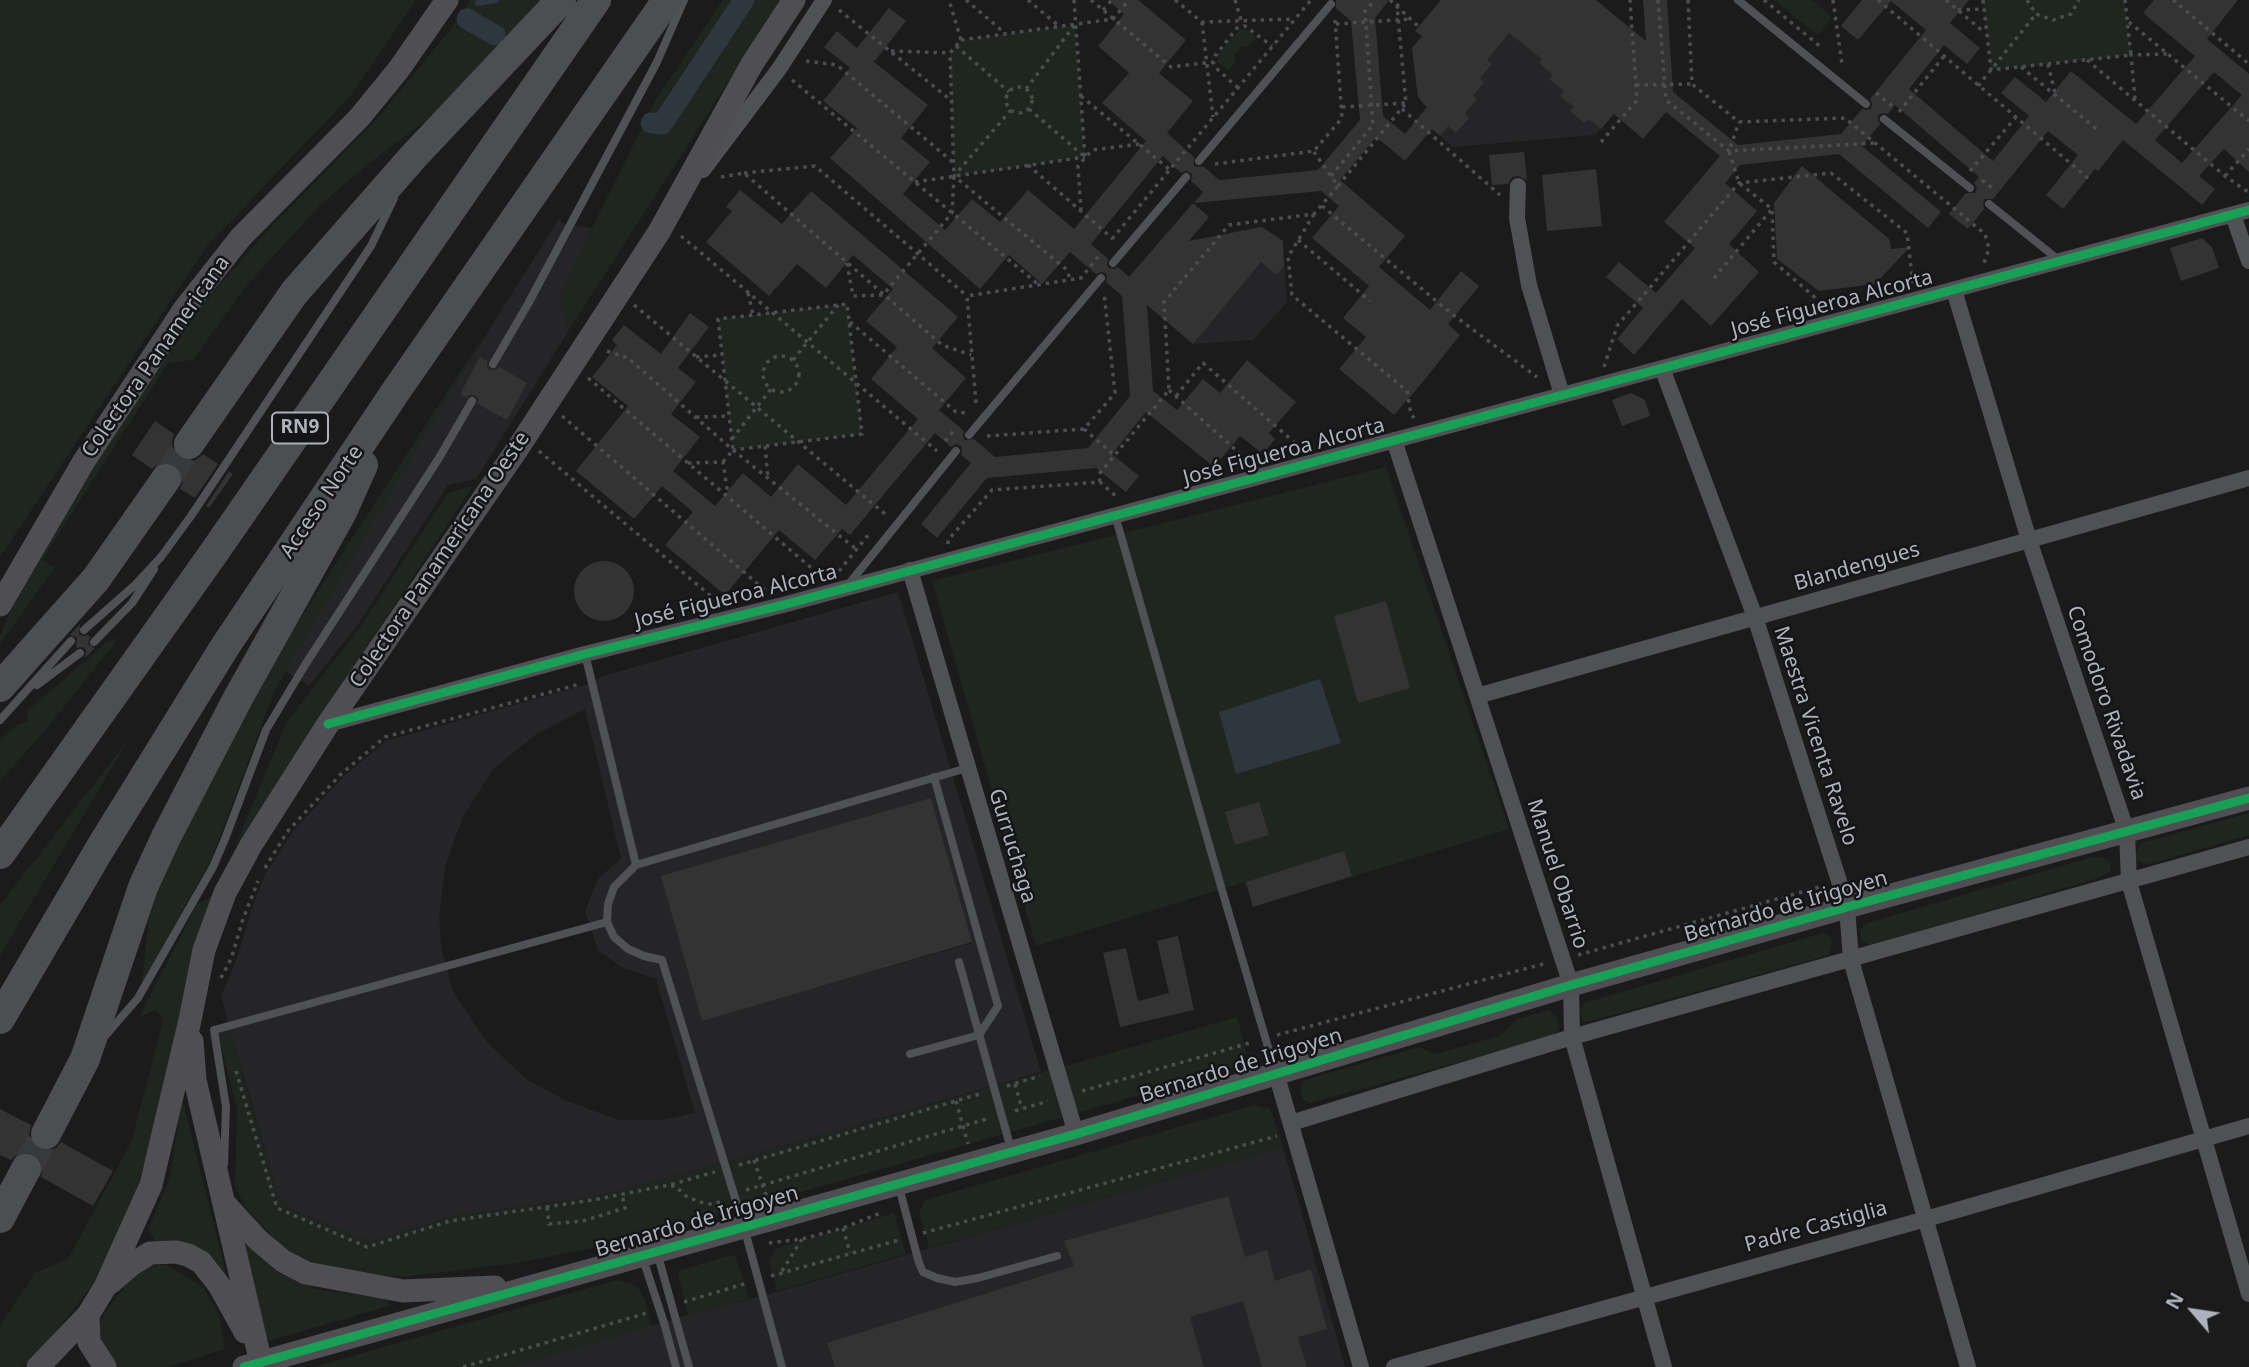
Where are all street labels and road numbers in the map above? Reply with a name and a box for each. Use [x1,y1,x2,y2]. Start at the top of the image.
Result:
street label: Colectora Panamericana [77,251,235,463]
street label: José Figueroa Alcorta [1728,265,1936,343]
road number: RN9 [272,412,328,444]
street label: José Figueroa Alcorta [1180,413,1388,491]
street label: Colectora Panamericana Oeste [345,427,535,693]
street label: Acceso Norte [275,441,369,563]
street label: Blandengues [1791,537,1923,597]
street label: José Figueroa Alcorta [632,560,840,634]
street label: Comodoro Rivadavia [2061,603,2151,803]
street label: Maestra Vicenta Ravelo [1768,623,1862,849]
street label: Gurruchaga [983,786,1041,906]
street label: Manuel Obarrio [1521,796,1593,952]
street label: Bernardo de Irigoyen [1681,866,1891,948]
street label: Bernardo de Irigoyen [1137,1023,1345,1109]
street label: Bernardo de Irigoyen [592,1181,802,1263]
street label: Padre Castiglia [1742,1196,1890,1258]

